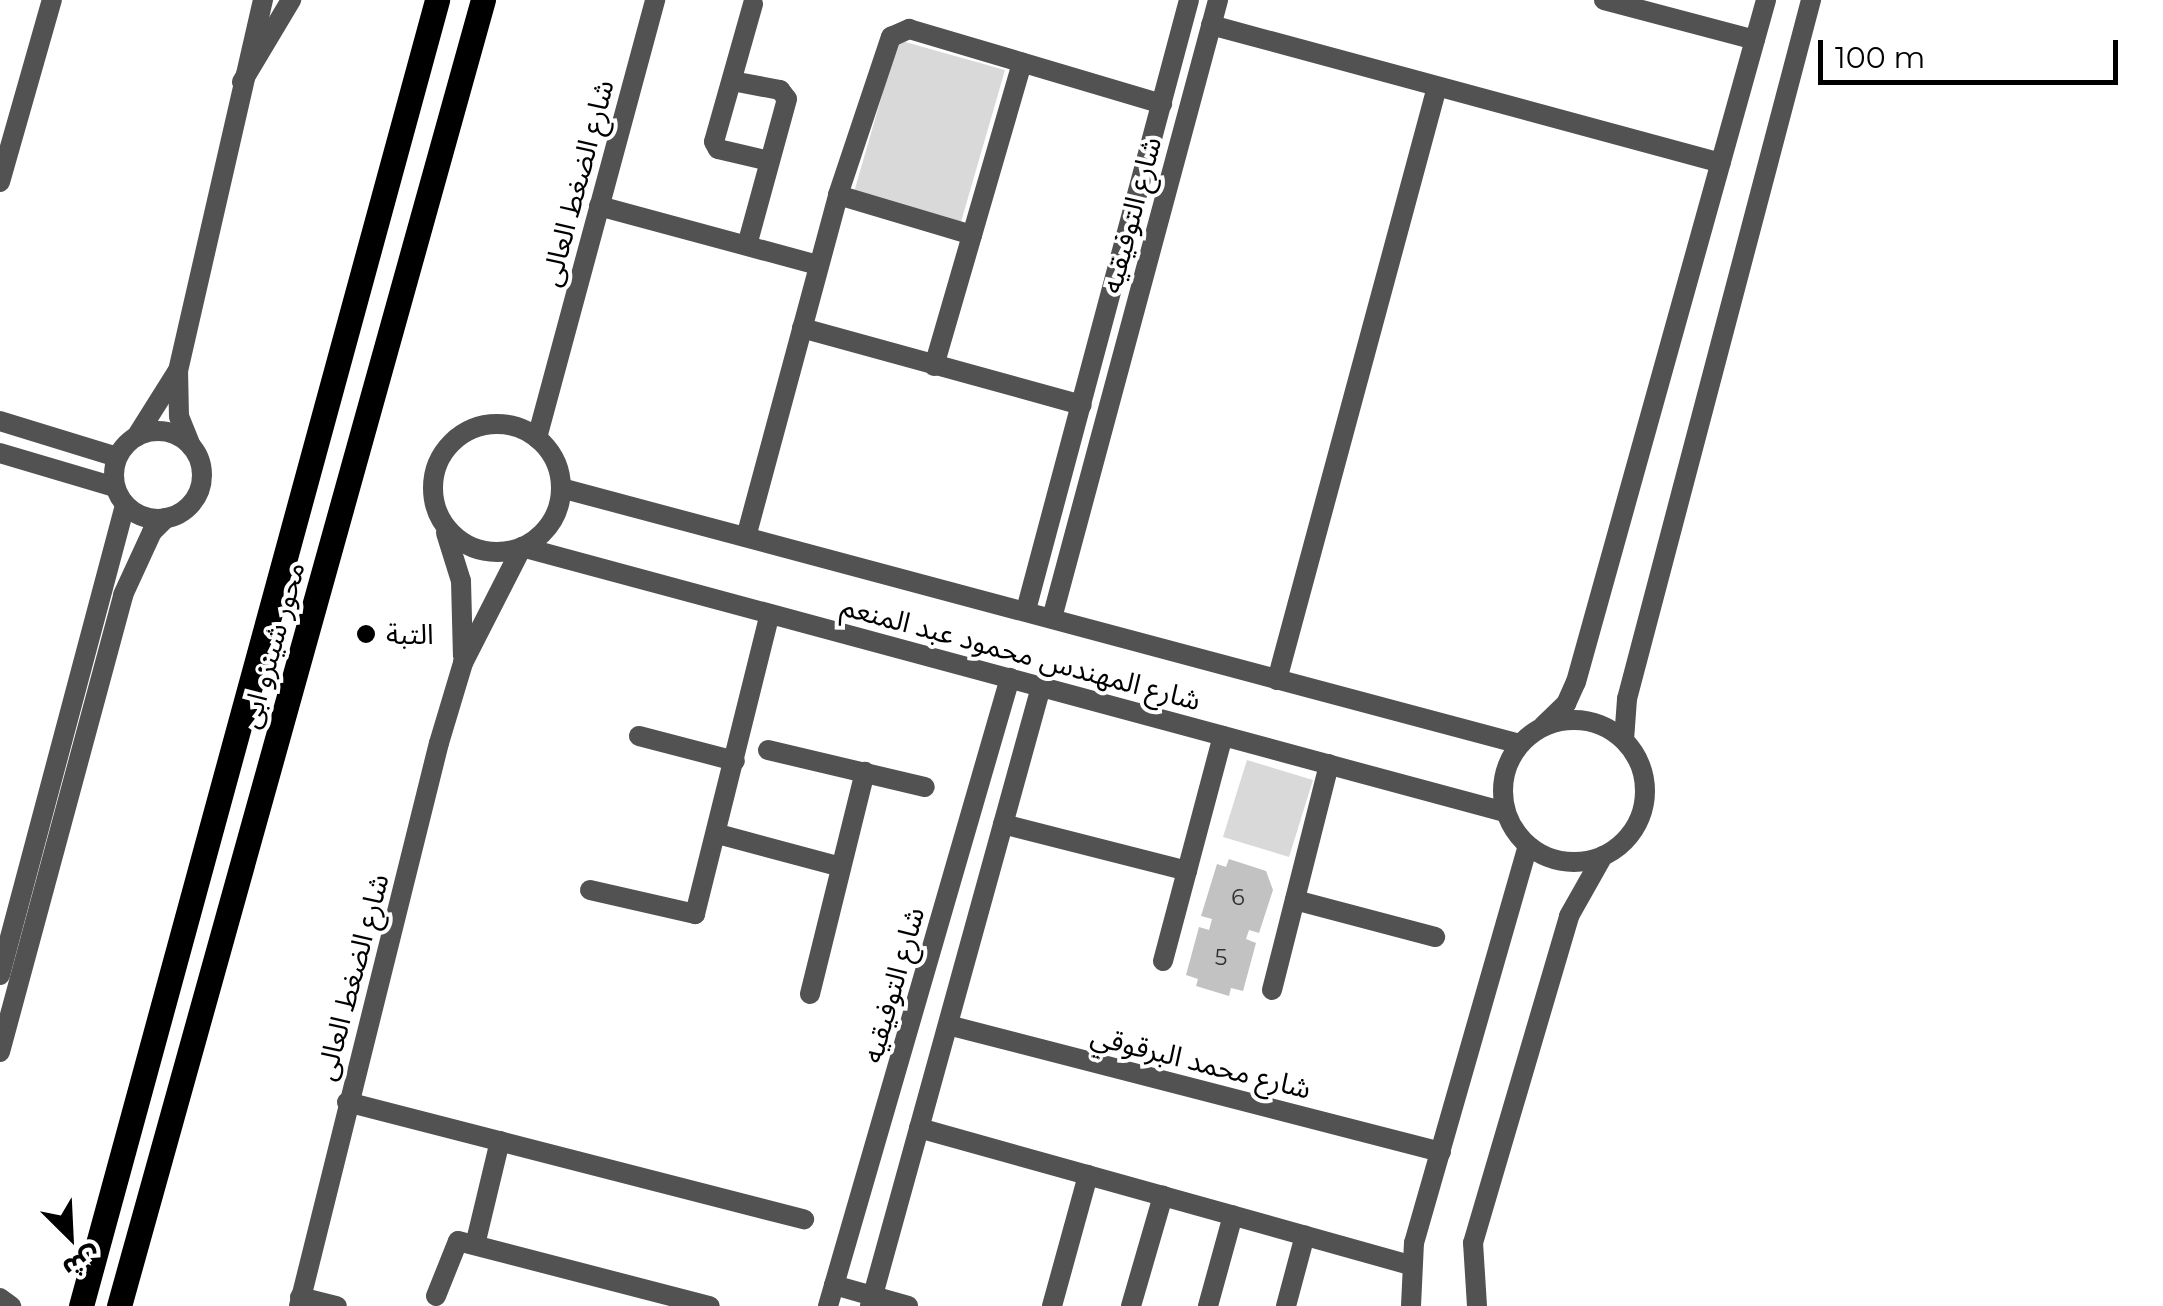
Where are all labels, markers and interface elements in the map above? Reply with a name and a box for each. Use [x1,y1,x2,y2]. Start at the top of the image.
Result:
scale bar [1823,20,2123,82]
text: 100 m [1835,39,1925,76]
street label: شارع الضغط العالى [533,76,621,290]
street label: شارع التوفيقيه [1094,133,1168,297]
street label: محور شينزو ابى [232,558,312,732]
street label: شارع المهندس محمود عبد المنعم [838,589,1204,717]
place label: التبة [386,617,434,651]
marker: التبة [355,623,377,645]
street label: شارع الضغط العالى [308,870,396,1084]
house number: 6 [1231,885,1245,911]
street label: شارع التوفيقيه [855,903,931,1067]
house number: 5 [1215,945,1227,971]
street label: شارع محمد البرقوقي [1088,1018,1314,1106]
north arrow [20,1186,120,1286]
text: ش [58,1240,107,1287]

